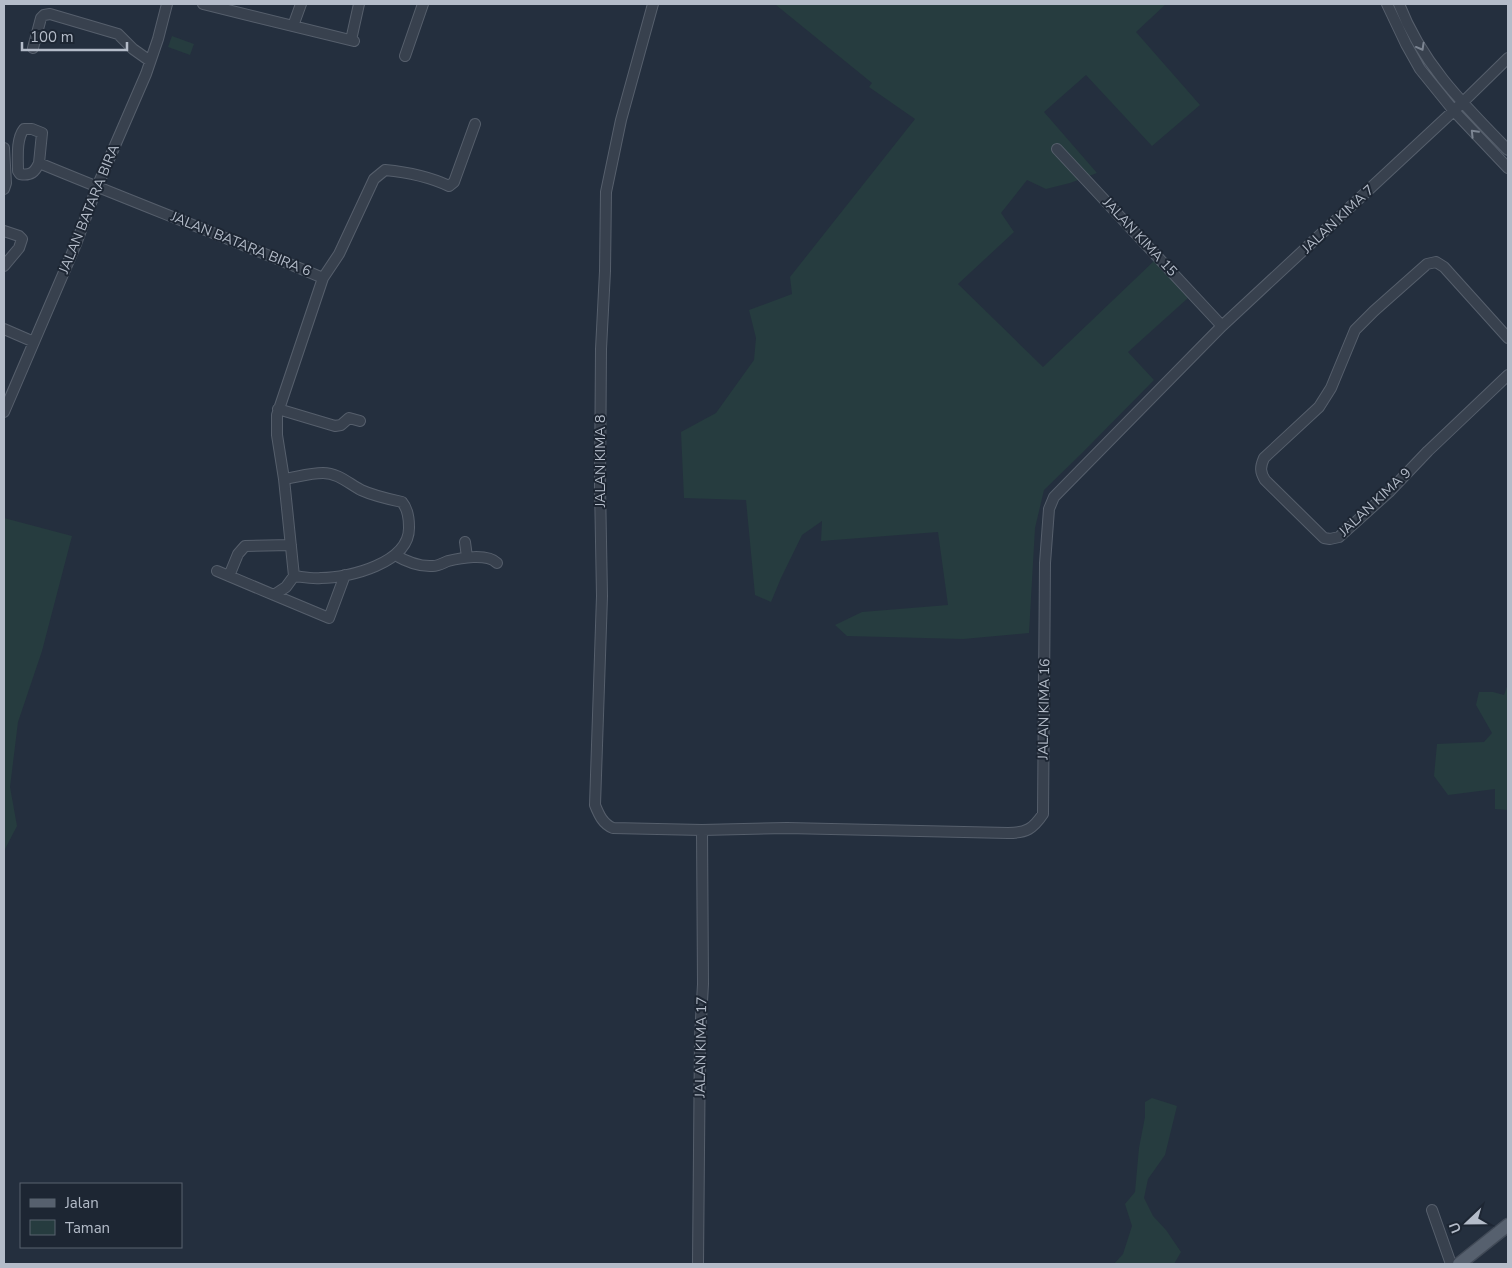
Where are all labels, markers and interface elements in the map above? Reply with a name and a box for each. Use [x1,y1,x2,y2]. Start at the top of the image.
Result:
scale bar [22,20,128,52]
text: 100 m [30,27,74,47]
one-way arrow [1414,42,1424,51]
one-way arrow [1471,130,1480,139]
street label: JALAN BATARA BIRA [54,142,124,277]
street label: JALAN KIMA 7 [1297,180,1378,258]
street label: JALAN KIMA 15 [1098,193,1181,280]
street label: JALAN BATARA BIRA 6 [167,207,314,281]
street label: JALAN KIMA 8 [591,415,610,508]
street label: JALAN KIMA 9 [1334,463,1415,541]
street label: JALAN KIMA 16 [1034,658,1054,761]
street label: JALAN KIMA 17 [691,996,711,1099]
legend [20,1183,182,1248]
text: Jalan [64,1193,99,1213]
north arrow [1442,1198,1492,1248]
text: Taman [65,1218,110,1238]
text: U [1445,1219,1466,1236]

